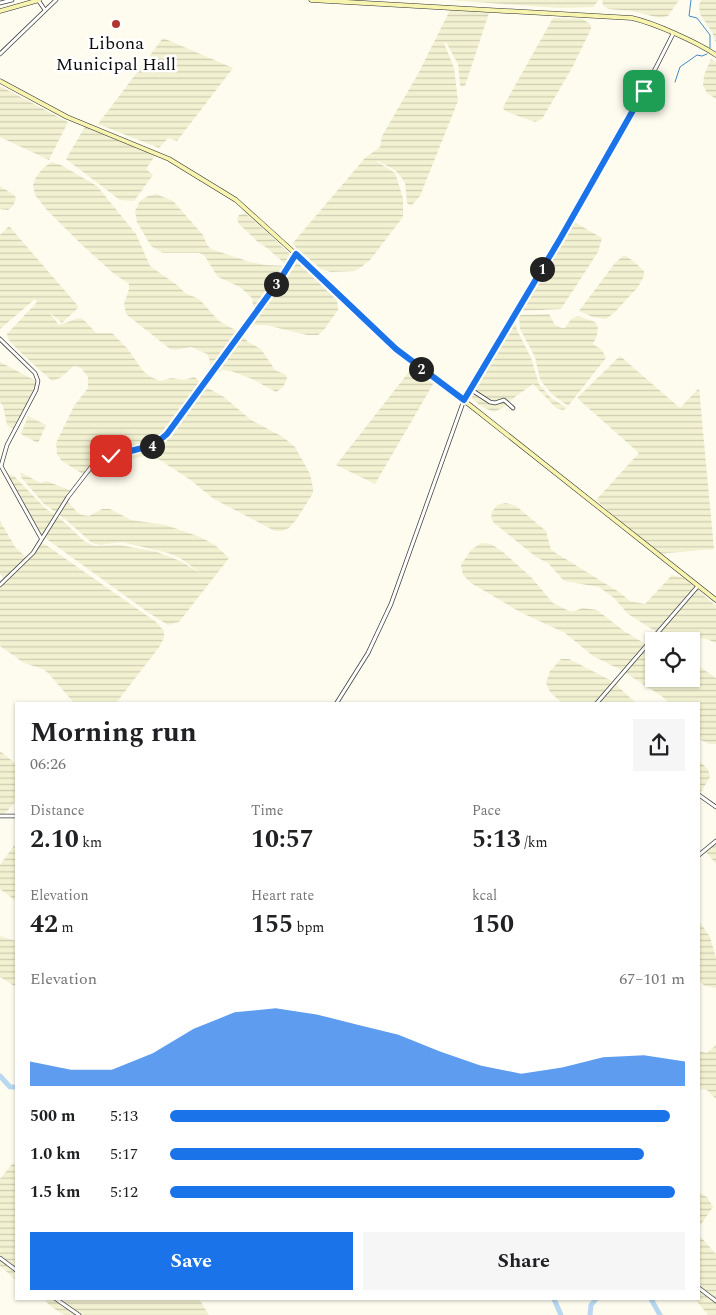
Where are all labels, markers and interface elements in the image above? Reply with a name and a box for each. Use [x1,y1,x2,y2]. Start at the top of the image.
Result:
marker: Libona Municipal Hall [110,18,122,30]
place label: Libona Municipal Hall [56,30,176,78]
pin [623,70,665,112]
icon: arrive [630,77,658,105]
pin: 1 [530,256,554,282]
text: 1 [539,259,546,280]
pin: 3 [264,272,288,296]
text: 3 [273,274,280,295]
pin: 2 [408,356,434,382]
text: 2 [418,359,425,380]
pin: 4 [140,434,164,458]
pin [90,435,132,477]
text: 4 [149,436,156,457]
icon: check [97,442,125,470]
map controls [645,632,700,687]
button: locate [645,632,700,687]
text: Morning run [30,711,197,754]
button: share [633,719,685,771]
text: 06:26 [30,752,66,776]
text: Distance [30,800,85,821]
text: Time [251,800,284,821]
text: Pace [472,800,501,821]
text: 2.10 [30,821,79,859]
text: 10:57 [251,821,314,859]
text: 5:13 [472,821,521,859]
text: km [79,832,102,853]
text: /km [521,832,548,853]
text: Elevation [30,885,89,906]
text: Heart rate [251,885,314,906]
text: kcal [472,885,497,906]
text: 42 [30,906,58,944]
text: 155 [251,906,293,944]
text: 150 [472,906,514,944]
text: m [58,917,74,938]
text: bpm [293,917,324,938]
text: Elevation [30,967,97,991]
text: 67–101 m [619,967,685,991]
text: 500 m [30,1104,75,1128]
text: 5:13 [110,1104,138,1128]
text: 1.0 km [30,1142,80,1166]
text: 5:17 [110,1142,138,1166]
text: 1.5 km [30,1180,80,1204]
text: 5:12 [110,1180,138,1204]
button: Save [30,1232,353,1290]
button: Share [363,1232,685,1290]

